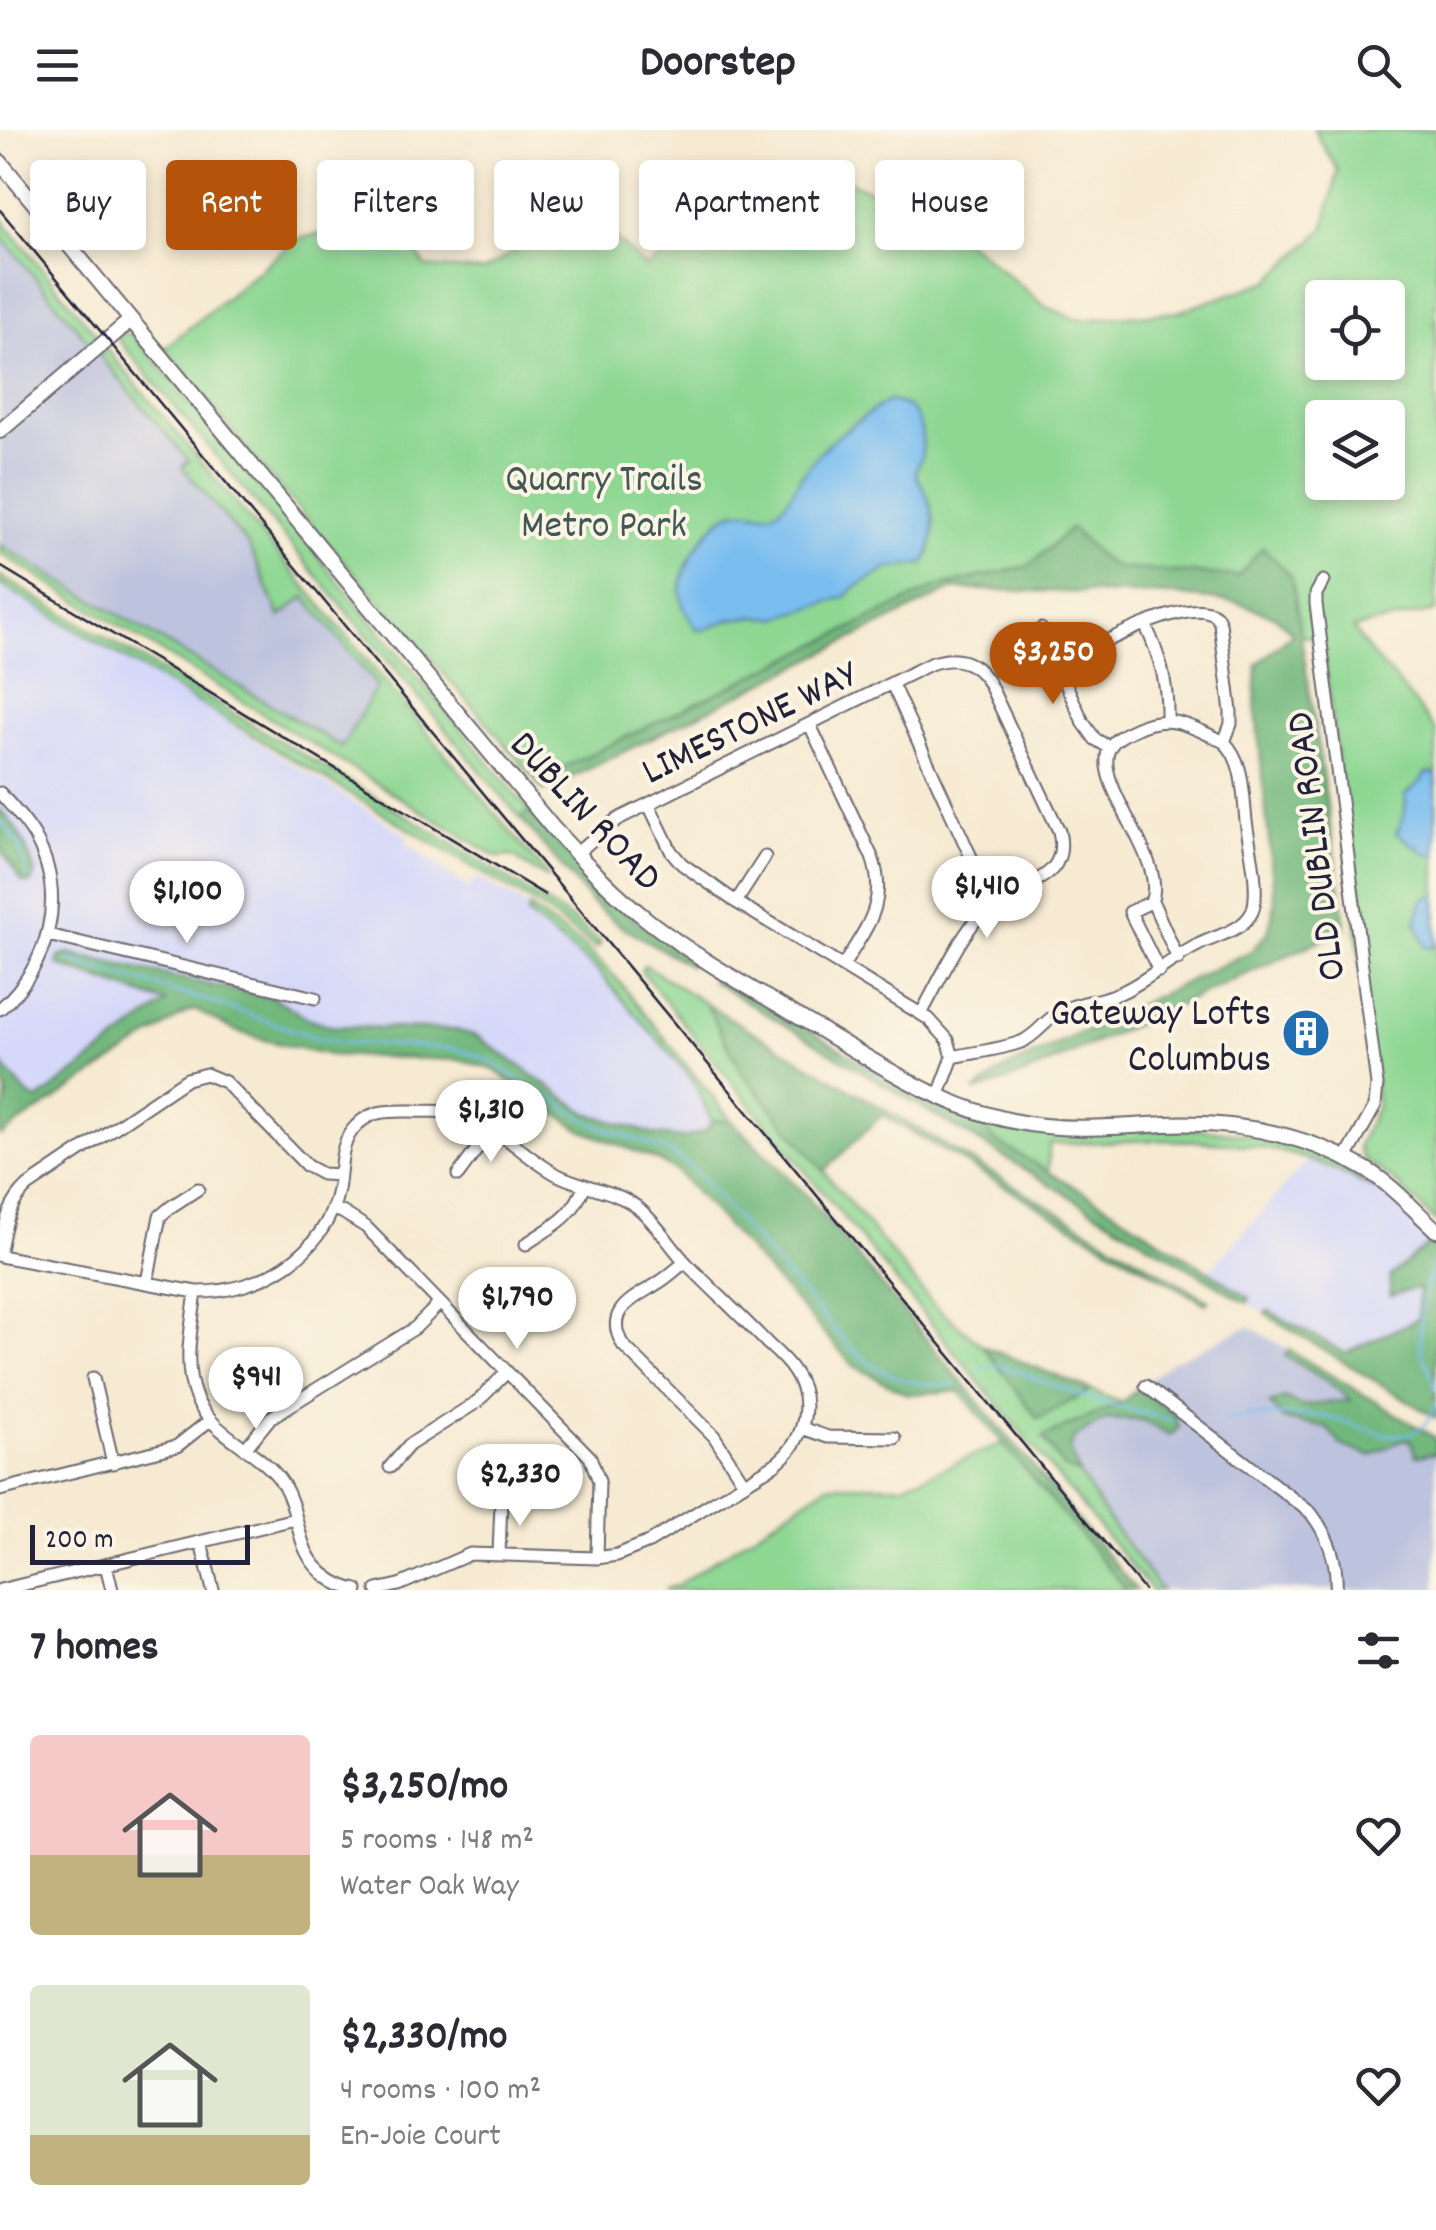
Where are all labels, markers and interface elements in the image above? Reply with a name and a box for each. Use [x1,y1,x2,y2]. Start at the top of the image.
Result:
text: Doorstep [640,33,796,97]
icon: menu [30,38,85,93]
icon: search [1351,38,1406,93]
chip: Buy [30,160,146,250]
chip: Rent [166,160,297,250]
chip: Filters [317,160,474,250]
chip: New [494,160,619,250]
chip: Apartment [639,160,855,250]
chip: House [875,160,1024,250]
map controls [1305,280,1405,500]
button: locate [1305,280,1405,380]
button: layers [1305,400,1405,500]
park label: Quarry Trails Metro Park [505,454,703,557]
pin: $3,250 [972,622,1134,707]
text: $3,250 [1012,631,1094,677]
street label: LIMESTONE WAY [633,648,869,803]
street label: OLD DUBLIN ROAD [1275,708,1364,984]
street label: DUBLIN ROAD [494,720,673,907]
pin: $1,410 [906,856,1068,941]
pin: $1,100 [106,861,268,946]
text: $1,410 [953,865,1021,911]
text: $1,100 [151,870,223,916]
place label: Gateway Lofts Columbus [1050,988,1271,1091]
building icon: Gateway Lofts Columbus [1280,1007,1332,1059]
pin: $1,310 [410,1080,572,1165]
text: $1,310 [457,1089,525,1135]
pin: $1,790 [436,1267,598,1352]
text: $1,790 [480,1276,554,1322]
pin: $941 [197,1347,315,1432]
text: $941 [230,1356,282,1402]
pin: $2,330 [439,1444,601,1529]
text: $2,330 [479,1453,561,1499]
scale bar [30,1520,250,1564]
text: 200 m [45,1522,113,1562]
text: 7 homes [30,1620,159,1680]
icon: filters [1351,1623,1406,1678]
text: $3,250/mo [340,1759,508,1819]
icon: home [110,1775,230,1895]
icon: heart [1351,1808,1406,1863]
text: 5 rooms · 148 m² [340,1819,534,1865]
text: Water Oak Way [340,1865,519,1911]
text: $2,330/mo [340,2009,507,2069]
icon: home [110,2025,230,2145]
icon: heart [1351,2058,1406,2113]
text: 4 rooms · 100 m² [340,2069,541,2115]
text: En-Joie Court [340,2115,501,2161]

